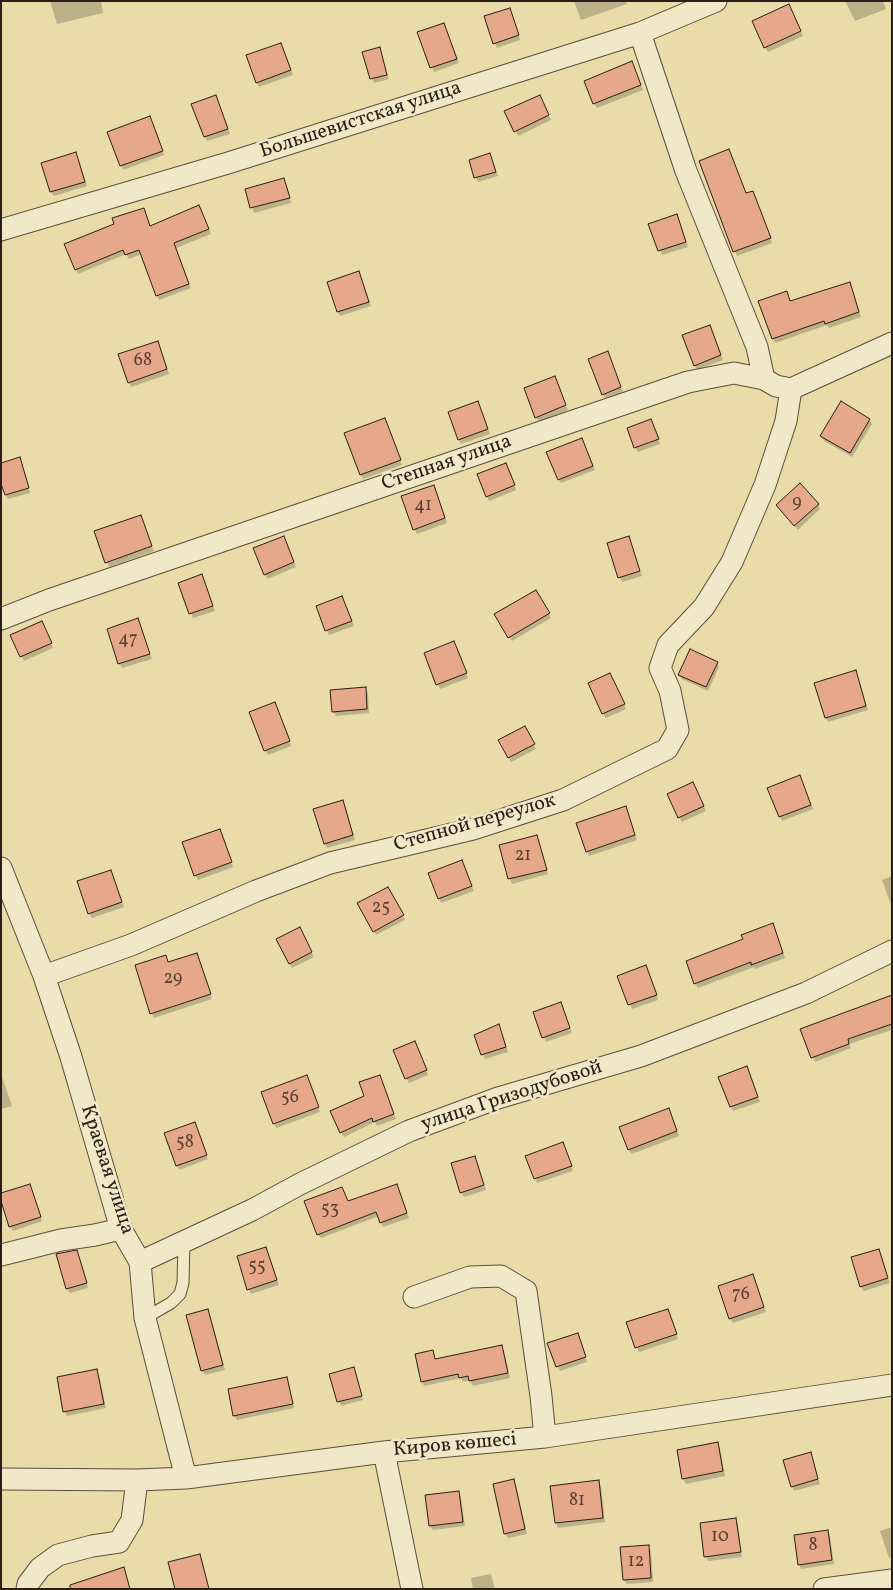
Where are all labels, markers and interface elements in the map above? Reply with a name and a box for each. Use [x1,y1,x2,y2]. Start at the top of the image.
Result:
street label: Большевистская улица [257,77,465,165]
house number: 68 [134,351,152,373]
street label: Степная улица [379,431,515,497]
house number: 9 [792,493,802,515]
house number: 41 [414,496,432,518]
house number: 47 [118,630,138,652]
street label: Степной переулок [392,789,558,859]
house number: 21 [515,846,531,868]
house number: 25 [372,898,390,920]
house number: 29 [164,969,182,991]
street label: улица Гризодубовой [418,1056,606,1138]
house number: 56 [281,1088,299,1110]
street label: Краевая улица [74,1102,138,1238]
house number: 58 [176,1133,194,1155]
house number: 53 [321,1200,339,1222]
house number: 55 [248,1257,266,1279]
house number: 76 [732,1285,750,1307]
street label: Киров көшесі [392,1429,518,1463]
house number: 81 [569,1491,585,1513]
house number: 10 [711,1527,729,1549]
house number: 8 [808,1536,818,1558]
house number: 12 [628,1552,644,1574]

